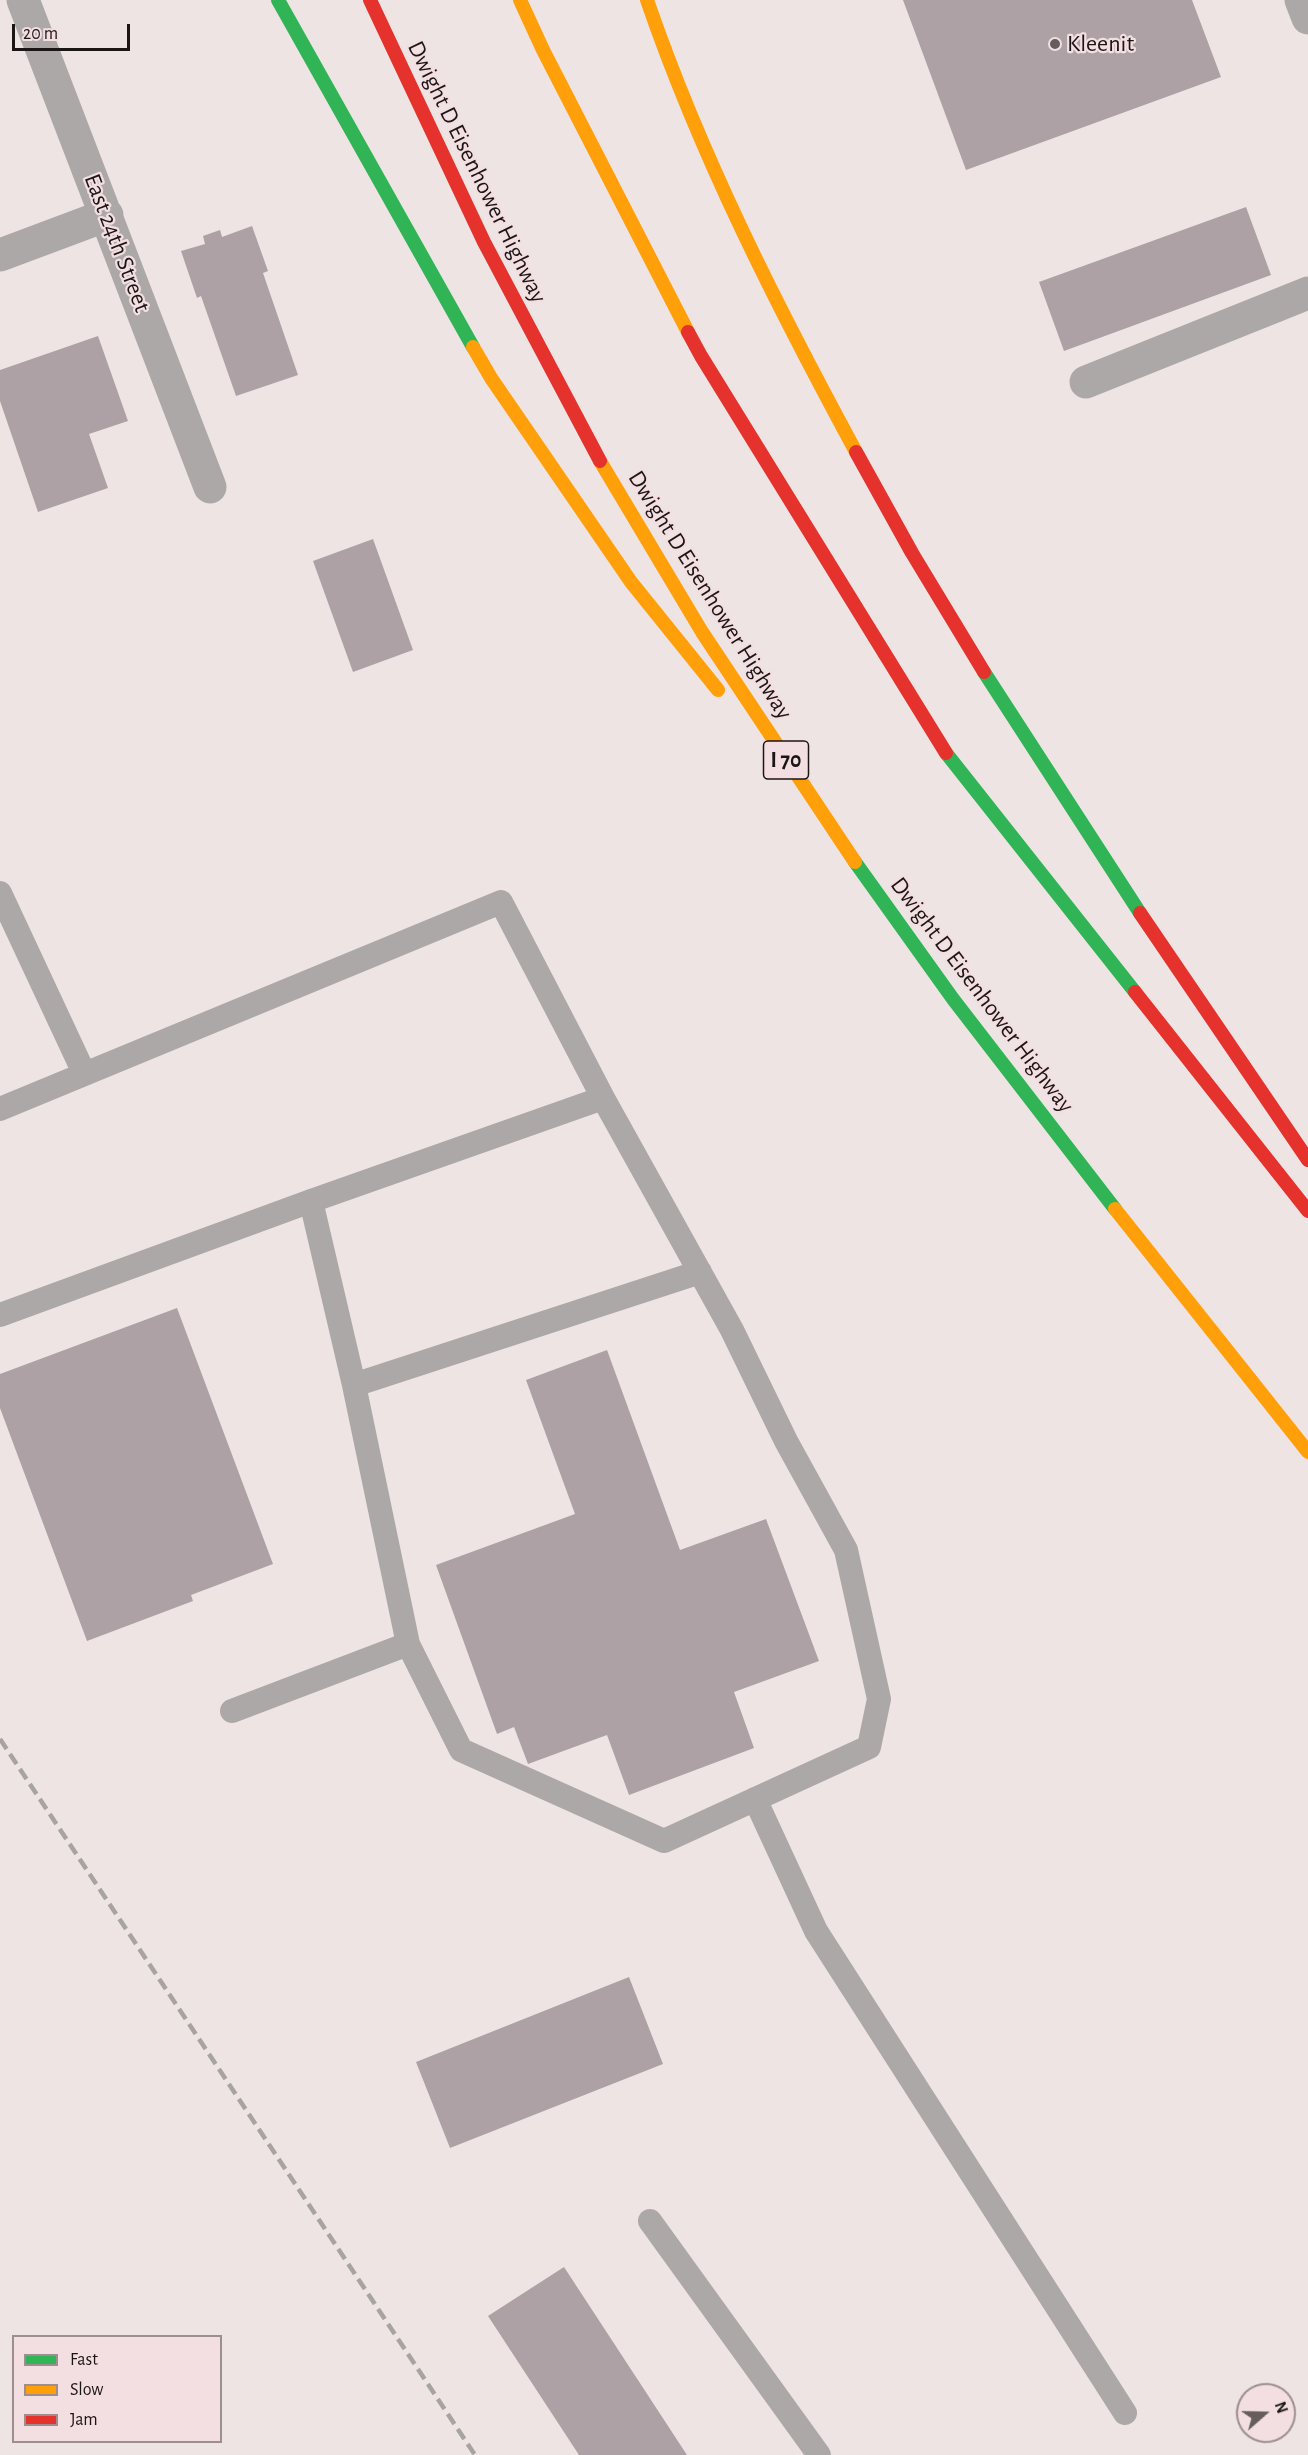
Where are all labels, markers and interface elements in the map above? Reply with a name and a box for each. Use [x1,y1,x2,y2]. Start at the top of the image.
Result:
scale bar [15,12,134,50]
text: 20 m [23,25,58,43]
place label: Kleenit [1067,30,1134,58]
street label: Dwight D Eisenhower Highway [401,36,553,308]
marker: Kleenit [1048,37,1062,51]
street label: East 24th Street [77,170,157,316]
street label: Dwight D Eisenhower Highway [622,465,798,725]
road number: I 70 [764,741,808,779]
street label: Dwight D Eisenhower Highway [884,871,1080,1119]
legend [12,2335,222,2443]
text: Fast [70,2351,98,2369]
text: Slow [70,2381,103,2399]
north arrow [1236,2383,1296,2443]
text: N [1272,2400,1290,2415]
text: Jam [70,2411,98,2429]

